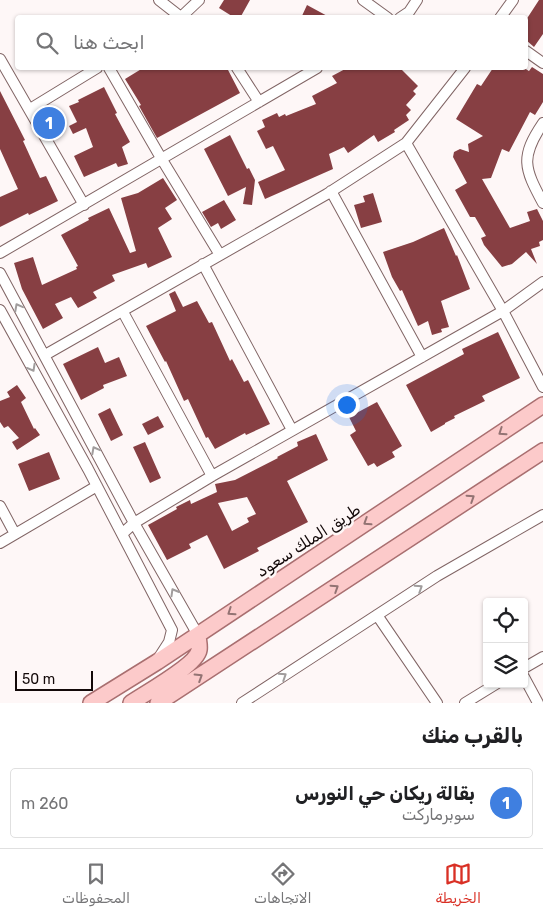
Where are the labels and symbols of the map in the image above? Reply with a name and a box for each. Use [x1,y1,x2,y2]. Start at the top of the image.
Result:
pin: 1 [33,104,65,142]
one-way arrow [14,303,24,312]
one-way arrow [26,363,36,372]
your location [334,392,360,418]
one-way arrow [499,426,508,435]
one-way arrow [91,446,101,455]
one-way arrow [465,495,474,504]
street label: طريق الملك سعود [253,500,365,582]
one-way arrow [363,515,372,525]
one-way arrow [330,584,339,594]
one-way arrow [413,585,423,594]
one-way arrow [170,589,180,598]
one-way arrow [228,605,237,615]
scale bar [15,668,92,691]
one-way arrow [278,673,287,683]
one-way arrow [194,674,203,683]

